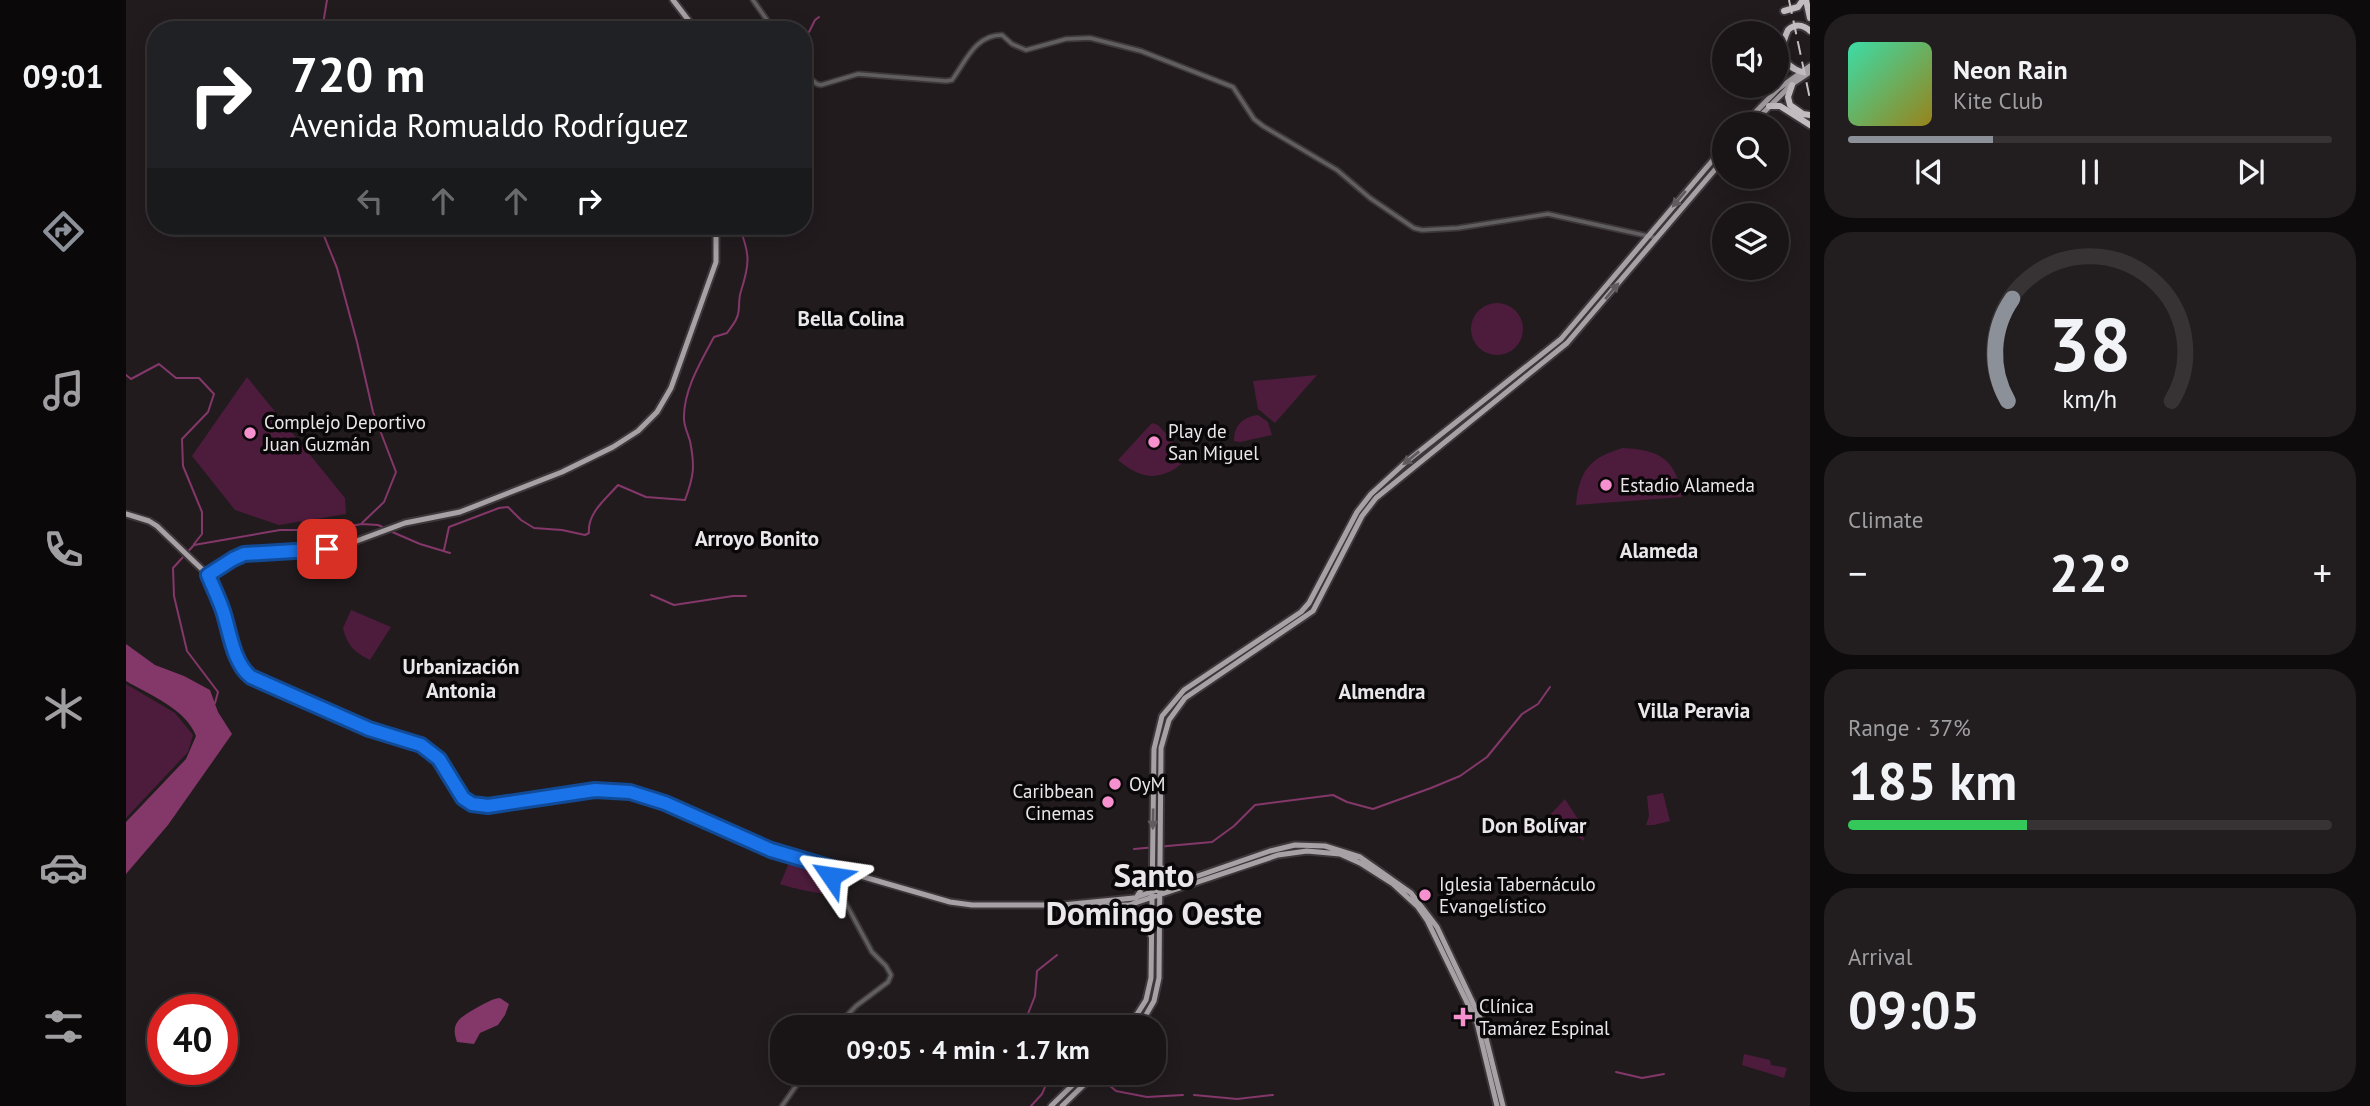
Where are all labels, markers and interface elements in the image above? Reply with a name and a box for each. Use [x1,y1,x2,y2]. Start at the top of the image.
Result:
map controls [1712,21,1789,280]
button: sound [1712,21,1789,98]
text: 720 m [290,42,425,106]
icon: right [175,49,266,140]
text: Neon Rain [1953,53,2068,86]
text: 09:01 [22,55,104,97]
text: Kite Club [1953,86,2043,115]
text: Avenida Romualdo Rodríguez [290,104,689,146]
button: search [1712,112,1789,189]
icon: previous [1910,153,1948,191]
icon: pause [2071,153,2109,191]
icon: next [2232,153,2270,191]
icon: left [351,182,389,220]
icon: ahead [424,182,462,220]
icon: ahead [497,182,535,220]
icon: right [570,182,608,220]
one-way arrow [1671,190,1687,208]
button: layers [1712,203,1789,280]
icon: directions [39,207,88,256]
one-way arrow [1604,283,1619,300]
text: 38 [2049,297,2131,391]
district label: Bella Colina [798,305,904,332]
icon: music [39,366,88,415]
text: km/h [2063,382,2117,414]
place label: Complejo Deportivo Juan Guzmán [263,410,426,456]
place label: Play de San Miguel [1168,419,1259,465]
marker: Complejo Deportivo Juan Guzmán [242,425,258,441]
marker: Play de San Miguel [1146,434,1162,450]
one-way arrow [1403,450,1420,465]
place label: Estadio Alameda [1620,473,1755,497]
marker: Estadio Alameda [1598,477,1614,493]
text: Climate [1848,505,1923,534]
pin [297,519,357,579]
icon: phone [39,525,88,574]
district label: Arroyo Bonito [695,525,819,552]
icon: arrive [308,530,346,568]
district label: Alameda [1620,537,1698,564]
text: 22° [2049,539,2131,606]
text: − [1848,548,1867,597]
text: + [2313,548,2332,597]
district label: Urbanización Antonia [403,653,519,704]
district label: Almendra [1338,678,1426,705]
icon: climate [39,684,88,733]
district label: Villa Peravia [1637,697,1750,724]
text: Range · 37% [1848,713,1971,742]
text: 185 km [1848,747,2017,814]
place label: OyM [1129,772,1166,796]
marker: OyM [1107,776,1123,792]
place label: Caribbean Cinemas [1013,779,1094,825]
marker: Caribbean Cinemas [1100,794,1116,810]
one-way arrow [1147,808,1159,830]
district label: Don Bolívar [1482,812,1587,839]
position arrow [794,839,868,913]
icon: car [39,843,88,892]
district label: Santo Domingo Oeste [1046,853,1262,934]
place label: Iglesia Tabernáculo Evangelístico [1439,872,1596,918]
marker: Iglesia Tabernáculo Evangelístico [1417,887,1433,903]
text: Arrival [1848,942,1912,971]
text: 09:05 [1848,976,1980,1043]
speed limit sign: 40 [147,994,238,1085]
place label: Clínica Tamárez Espinal [1479,994,1610,1040]
icon: filters [39,1002,88,1051]
marker: Clínica Tamárez Espinal [1453,1007,1473,1027]
text: 09:05 · 4 min · 1.7 km [846,1033,1090,1066]

